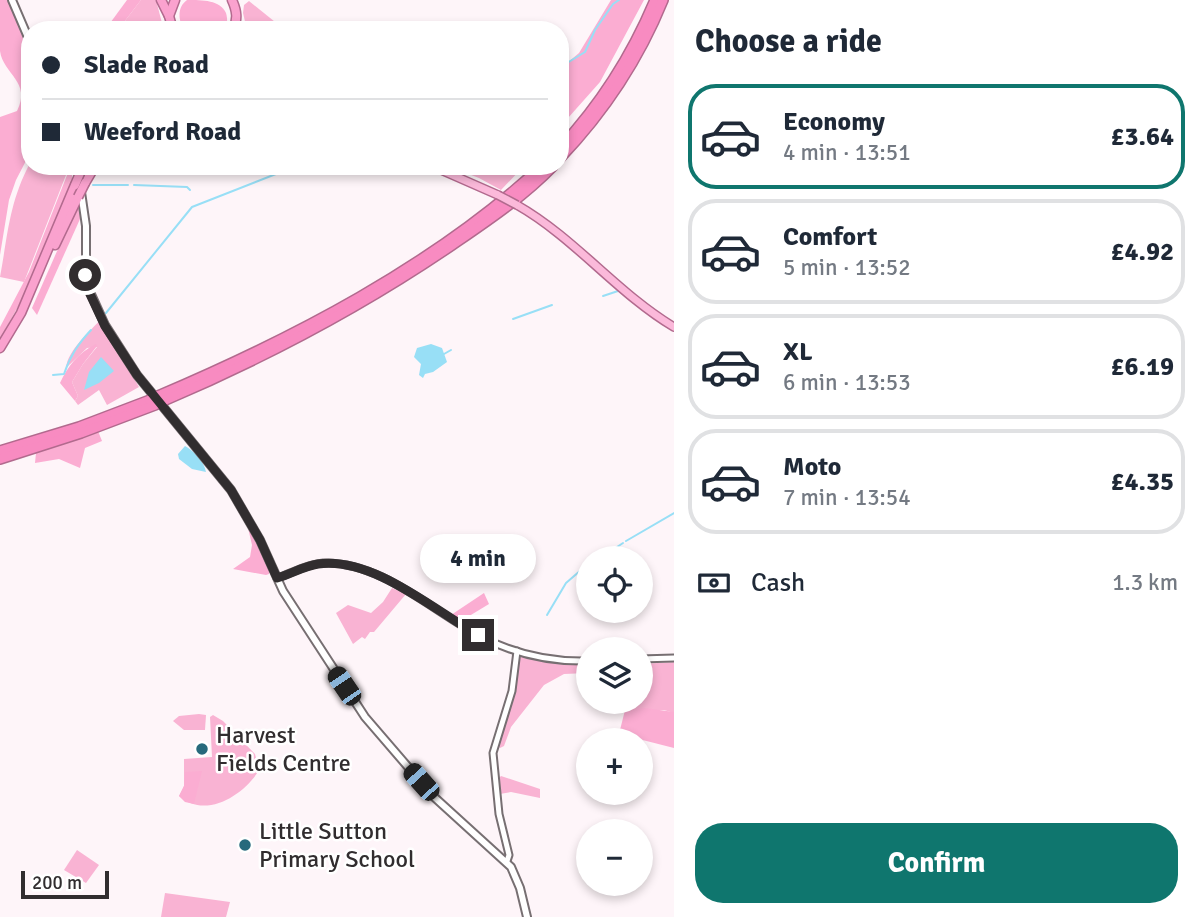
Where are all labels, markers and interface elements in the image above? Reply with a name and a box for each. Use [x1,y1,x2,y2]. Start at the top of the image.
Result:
text: Choose a ride [695,22,882,61]
text: Slade Road [84,49,209,81]
icon: car [699,105,762,168]
text: Economy [783,106,885,138]
text: Weeford Road [84,116,241,148]
text: £3.64 [1110,121,1174,153]
text: 4 min · 13:51 [783,138,911,167]
icon: car [699,220,762,283]
text: Comfort [783,221,877,253]
text: £4.92 [1110,236,1174,268]
text: 5 min · 13:52 [783,253,911,282]
route start [69,259,101,291]
icon: car [699,335,762,398]
text: XL [783,336,813,368]
text: £6.19 [1110,351,1174,383]
text: 6 min · 13:53 [783,368,911,397]
icon: car [699,450,762,513]
text: Moto [783,451,841,483]
text: £4.35 [1110,466,1174,498]
text: 7 min · 13:54 [783,483,911,512]
callout: 4 min [420,534,536,582]
text: 4 min [450,544,506,573]
map controls [576,546,653,896]
button: locate [576,546,653,623]
icon: cash [695,564,733,602]
text: Cash [751,567,805,599]
text: 1.3 km [1112,568,1178,597]
route end [462,619,494,651]
button: layers [576,637,653,714]
car [324,663,365,709]
place label: Harvest Fields Centre [216,720,351,778]
button: + [576,728,653,805]
marker: Harvest Fields Centre [194,741,210,757]
car [400,759,443,805]
place label: Little Sutton Primary School [259,816,415,874]
button: − [576,819,653,896]
button: Confirm [695,823,1178,903]
marker: Little Sutton Primary School [237,837,253,853]
scale bar [21,868,108,900]
text: 200 m [32,871,82,895]

